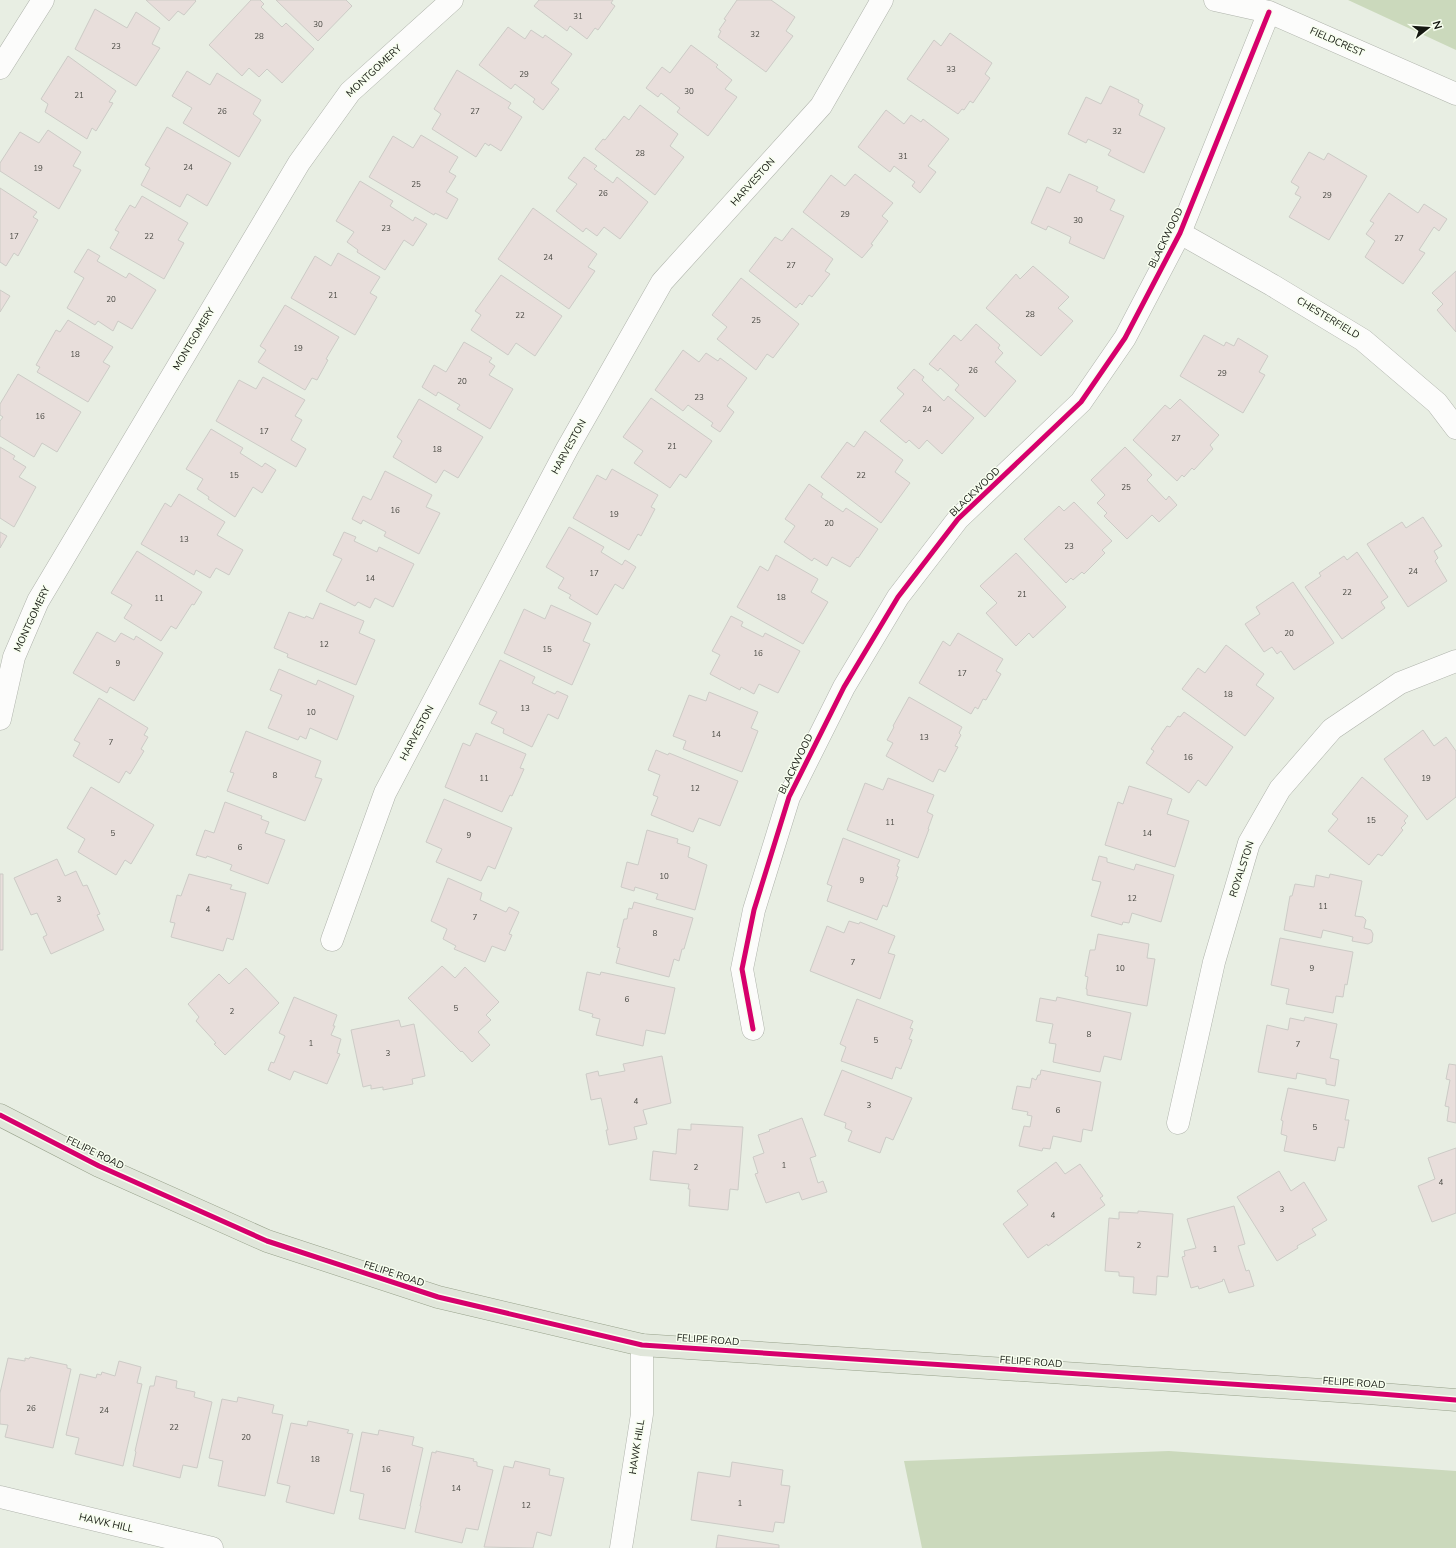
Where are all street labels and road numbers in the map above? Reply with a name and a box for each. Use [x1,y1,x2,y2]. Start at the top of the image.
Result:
street label: FIELDCREST [1308,24,1366,60]
street label: MONTGOMERY [343,41,406,100]
street label: HARVESTON [727,155,779,209]
street label: BLACKWOOD [1145,205,1187,271]
street label: CHESTERFIELD [1294,294,1362,342]
street label: MONTGOMERY [170,304,219,373]
street label: HARVESTON [548,417,590,477]
street label: BLACKWOOD [947,464,1003,520]
street label: MONTGOMERY [11,583,54,654]
street label: HARVESTON [397,703,437,763]
street label: BLACKWOOD [775,731,817,797]
street label: ROYALSTON [1226,839,1258,899]
street label: FELIPE ROAD [64,1133,126,1173]
street label: FELIPE ROAD [362,1258,426,1290]
street label: FELIPE ROAD [676,1331,740,1349]
street label: FELIPE ROAD [999,1353,1063,1371]
street label: FELIPE ROAD [1322,1374,1386,1392]
street label: HAWK HILL [626,1418,648,1475]
street label: HAWK HILL [78,1510,135,1536]

